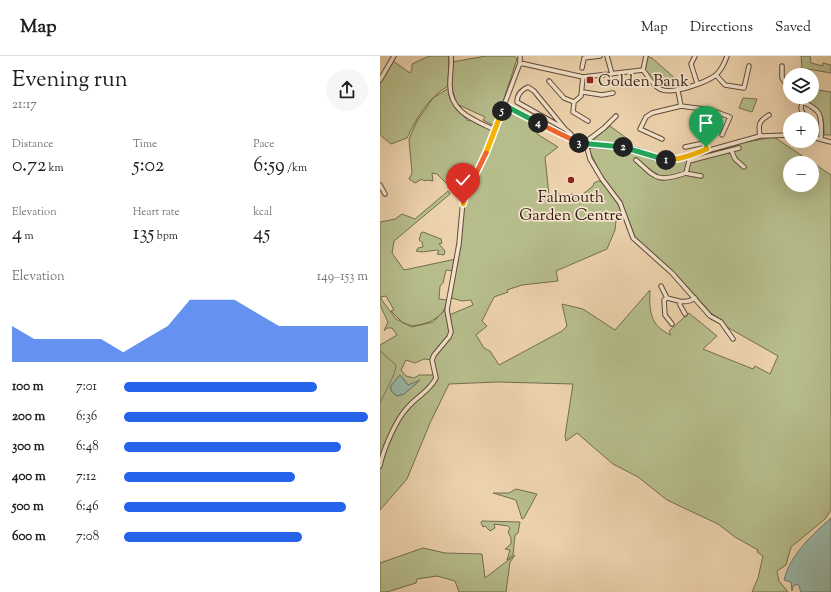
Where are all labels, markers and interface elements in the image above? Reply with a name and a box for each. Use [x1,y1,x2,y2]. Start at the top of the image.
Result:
text: Map [20,14,57,41]
text: Map [641,18,668,38]
text: Directions [690,18,753,38]
text: Saved [775,18,811,38]
text: Evening run [12,65,128,97]
map controls [783,68,819,192]
button: layers [783,68,819,104]
button: share [326,69,368,111]
place label: Golden Bank [598,71,689,94]
marker: Golden Bank [585,75,595,85]
text: 21:17 [12,96,37,114]
pin: 5 [492,101,512,121]
text: 5 [500,103,504,119]
pin [689,106,723,147]
icon: arrive [695,112,717,134]
button: + [783,112,819,148]
pin: 4 [528,113,548,133]
text: 4 [535,115,541,131]
pin: 3 [569,133,589,153]
text: 3 [577,135,581,151]
text: Distance [12,136,53,152]
text: Time [133,136,157,152]
text: Pace [253,136,274,152]
pin: 2 [613,137,633,157]
text: 2 [620,139,626,155]
pin: 1 [656,150,676,170]
text: 0.72 [12,152,46,181]
text: 5:02 [133,152,164,181]
text: 6:59 [253,152,285,181]
text: 1 [664,152,668,168]
button: − [783,156,819,192]
text: km [46,160,64,176]
text: /km [285,160,307,176]
pin [446,163,480,204]
icon: check [452,169,474,191]
marker: Falmouth Garden Centre [566,175,576,185]
place label: Falmouth Garden Centre [519,187,623,228]
text: Elevation [12,204,57,220]
text: Heart rate [133,204,180,220]
text: kcal [253,204,272,220]
text: 4 [12,220,22,249]
text: 135 [133,220,154,249]
text: 45 [253,220,270,249]
text: m [22,228,34,244]
text: bpm [154,228,178,244]
text: Elevation [12,268,65,286]
text: 149–153 m [317,268,368,286]
text: 100 m [12,378,44,396]
text: 7:01 [76,378,97,396]
text: 200 m [12,408,45,426]
text: 6:36 [76,408,97,426]
text: 300 m [12,438,44,456]
text: 6:48 [76,438,99,456]
text: 400 m [12,468,46,486]
text: 7:12 [76,468,96,486]
text: 500 m [12,498,44,516]
text: 6:46 [76,498,99,516]
text: 600 m [12,528,46,546]
text: 7:08 [76,528,99,546]

